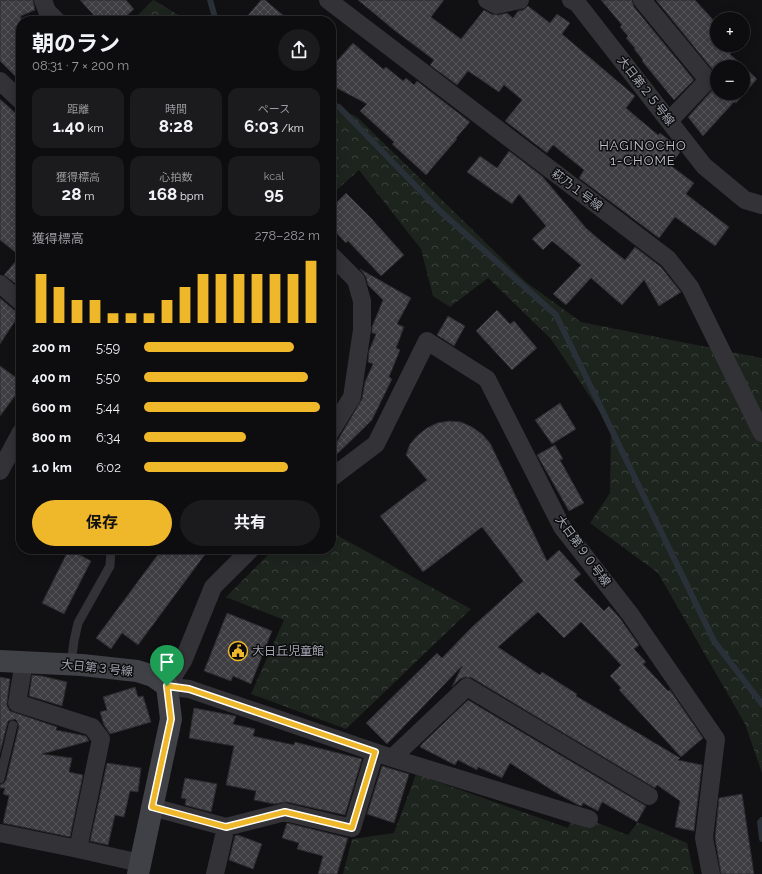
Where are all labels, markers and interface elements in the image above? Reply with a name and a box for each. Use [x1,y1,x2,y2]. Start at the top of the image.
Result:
map controls [710,12,750,100]
button: + [710,12,750,52]
button: share [278,29,320,71]
text: 朝のラン [32,30,120,56]
street label: 大日第２５号線 [615,54,677,128]
text: 08:31 · 7 × 200 m [32,58,129,73]
button: − [710,60,750,100]
text: 距離 [67,103,89,116]
text: 時間 [165,103,187,116]
text: ペース [258,103,290,116]
text: 1.40 [52,116,85,136]
text: 8:28 [159,116,193,136]
text: 6:03 [244,116,279,136]
text: km [85,122,104,135]
text: /km [279,122,304,135]
district label: HAGINOCHO 1-CHOME [599,138,687,168]
street label: 萩乃１号線 [549,166,605,214]
text: kcal [264,170,284,183]
text: 獲得標高 [56,171,100,184]
text: 心拍数 [160,171,193,184]
text: 95 [264,183,284,203]
text: 28 [62,184,81,204]
text: 168 [148,184,177,204]
text: m [81,190,94,203]
text: bpm [177,190,204,203]
text: 278–282 m [255,228,320,243]
text: 獲得標高 [32,231,84,246]
text: 200 m [32,340,71,355]
text: 5:59 [96,340,120,355]
text: 400 m [32,370,71,385]
text: 5:50 [96,370,121,385]
text: 600 m [32,400,71,415]
text: 5:44 [96,400,120,415]
text: 800 m [32,430,71,445]
text: 6:34 [96,430,120,445]
text: 1.0 km [32,460,72,475]
text: 6:02 [96,460,121,475]
button: 保存 [32,500,172,546]
button: 共有 [180,500,320,546]
street label: 大日第９０号線 [553,513,613,589]
public building icon: 大日丘児童館 [227,640,249,662]
place label: 大日丘児童館 [252,644,324,658]
pin [150,645,184,686]
icon: arrive [156,651,178,673]
street label: 大日第３号線 [60,657,134,679]

